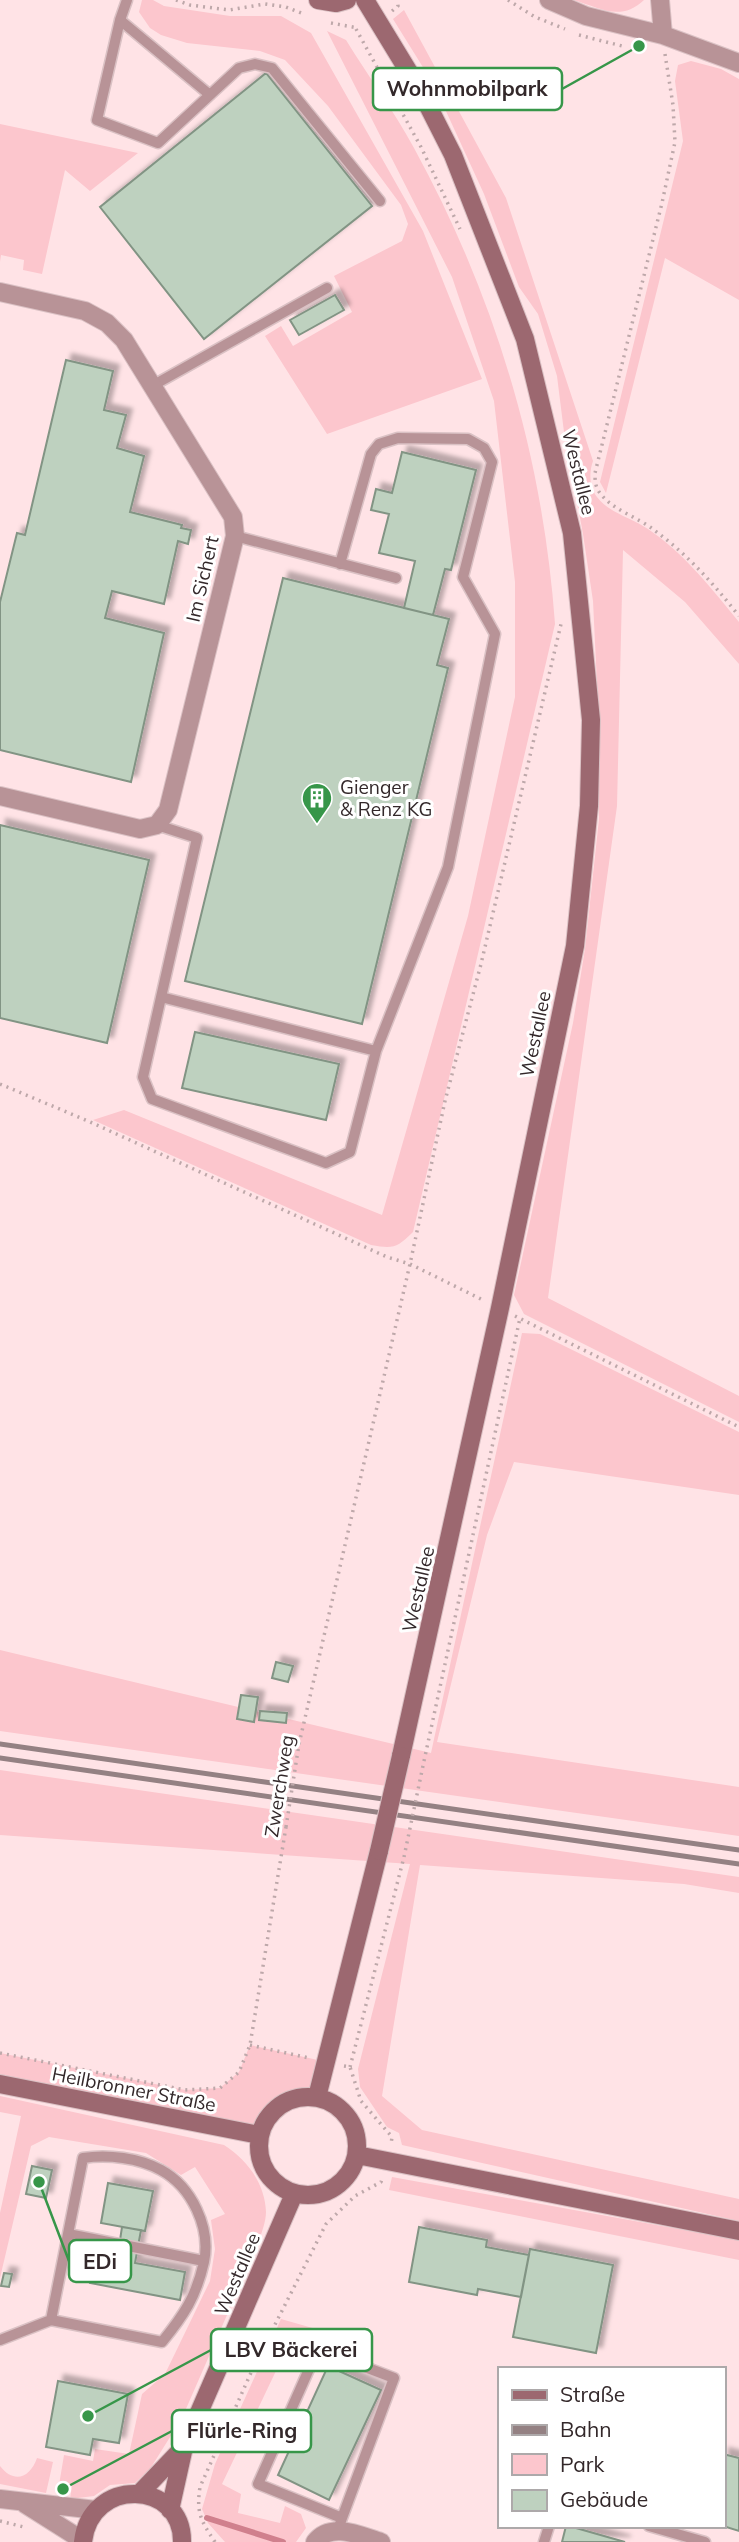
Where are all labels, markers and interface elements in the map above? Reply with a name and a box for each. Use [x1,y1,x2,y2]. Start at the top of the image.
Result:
callout: Wohnmobilpark [373,68,562,110]
text: Wohnmobilpark [386,75,548,101]
street label: Westallee [557,427,601,517]
street label: Im Sichert [180,533,224,625]
place label: Gienger & Renz KG [340,775,432,821]
building icon: Gienger & Renz KG [300,781,334,825]
street label: Westallee [514,989,556,1079]
street label: Westallee [396,1544,440,1634]
street label: Zwerchweg [259,1733,299,1839]
street label: Heilbronner Straße [50,2061,218,2117]
street label: Westallee [209,2229,265,2319]
callout: EDi [69,2240,131,2282]
text: EDi [83,2248,117,2274]
callout: LBV Bäckerei [211,2329,372,2371]
text: LBV Bäckerei [225,2336,358,2362]
legend [498,2367,725,2528]
text: Straße [560,2381,625,2407]
callout: Flürle-Ring [172,2410,311,2452]
text: Bahn [560,2416,612,2442]
text: Flürle-Ring [187,2417,297,2443]
text: Park [560,2451,604,2477]
text: Gebäude [560,2486,648,2512]

